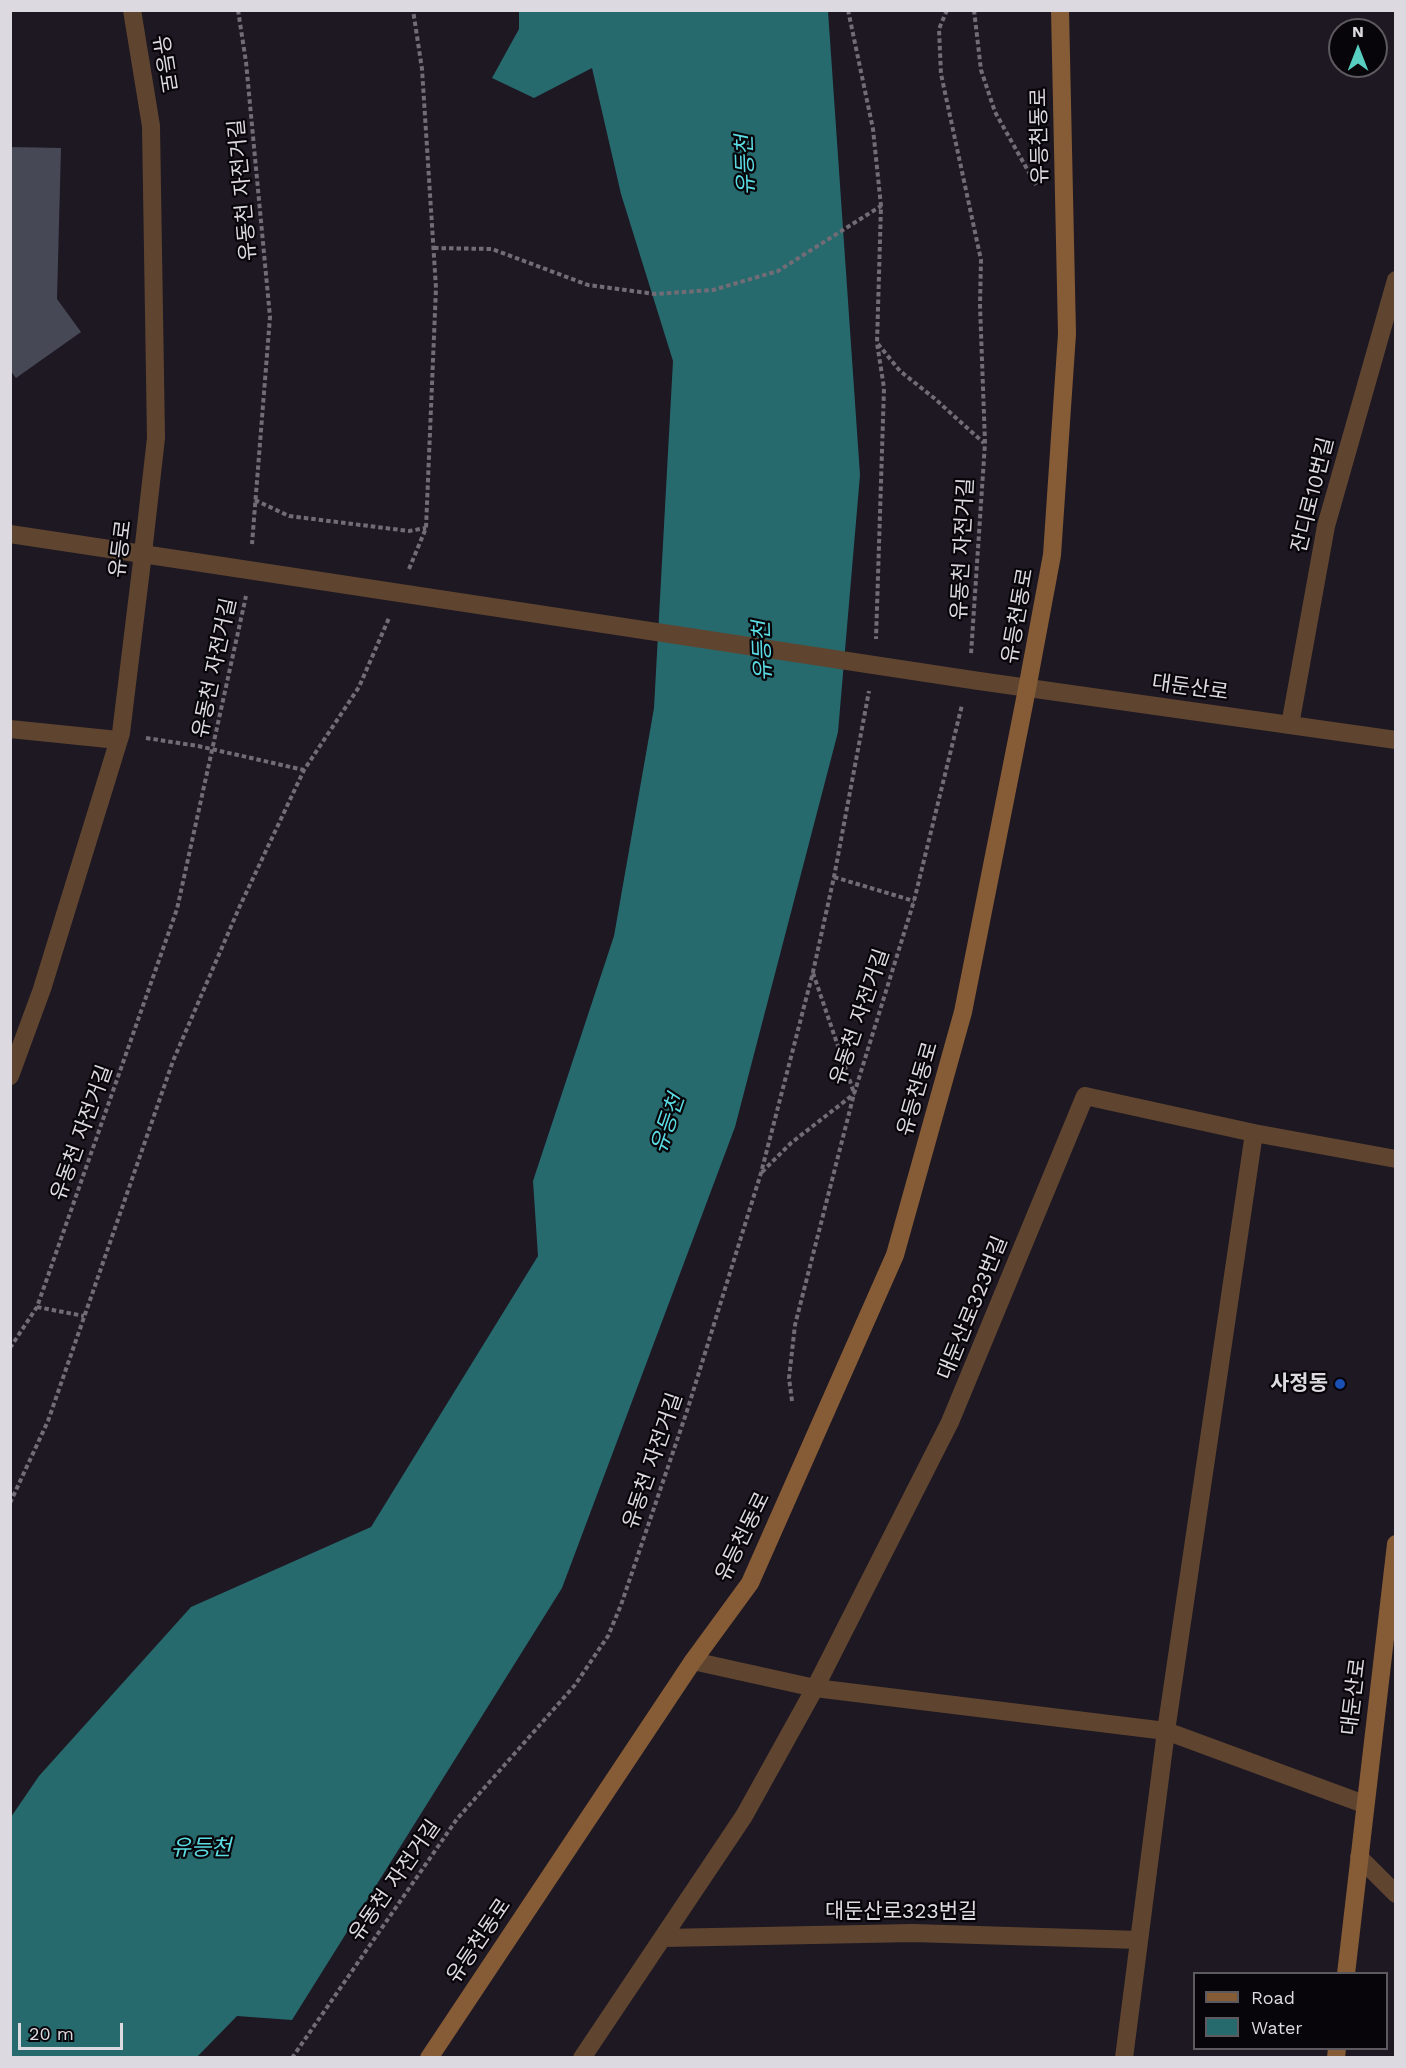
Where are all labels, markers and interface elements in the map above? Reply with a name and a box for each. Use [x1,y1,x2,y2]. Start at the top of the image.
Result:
north arrow [1328,18,1388,78]
text: N [1352,22,1364,41]
street label: 유등로 [147,33,181,95]
street label: 유등천동로 [1027,87,1053,185]
street label: 유동천 자전거길 [224,118,262,262]
water label: 유등천 [732,134,760,196]
street label: 잔디로10번길 [1287,435,1339,555]
street label: 유동천 자전거길 [947,477,979,621]
street label: 유등로 [105,519,137,579]
street label: 유등천동로 [997,566,1039,666]
street label: 유동천 자전거길 [188,596,242,740]
water label: 유등천 [749,620,777,682]
street label: 대둔산로 [1150,670,1230,706]
street label: 유동천 자전거길 [825,946,895,1088]
street label: 유등천동로 [893,1039,943,1139]
street label: 유동천 자전거길 [46,1062,118,1204]
water label: 유등천 [646,1091,690,1157]
street label: 대둔산로323번길 [933,1233,1013,1383]
place label: 사정동 [1270,1371,1328,1397]
marker: 사정동 [1333,1377,1347,1391]
street label: 유동천 자전거길 [618,1390,688,1532]
street label: 유등천동로 [711,1488,775,1586]
street label: 대둔산로 [1337,1657,1371,1737]
street label: 유동천 자전거길 [344,1815,446,1947]
water label: 유등천 [171,1836,231,1862]
street label: 유등천동로 [442,1894,516,1988]
street label: 대둔산로323번길 [825,1899,977,1925]
legend [1193,1972,1388,2050]
text: Road [1251,1987,1295,2008]
scale bar [21,2011,126,2049]
text: Water [1251,2017,1303,2038]
text: 20 m [29,2023,74,2044]

